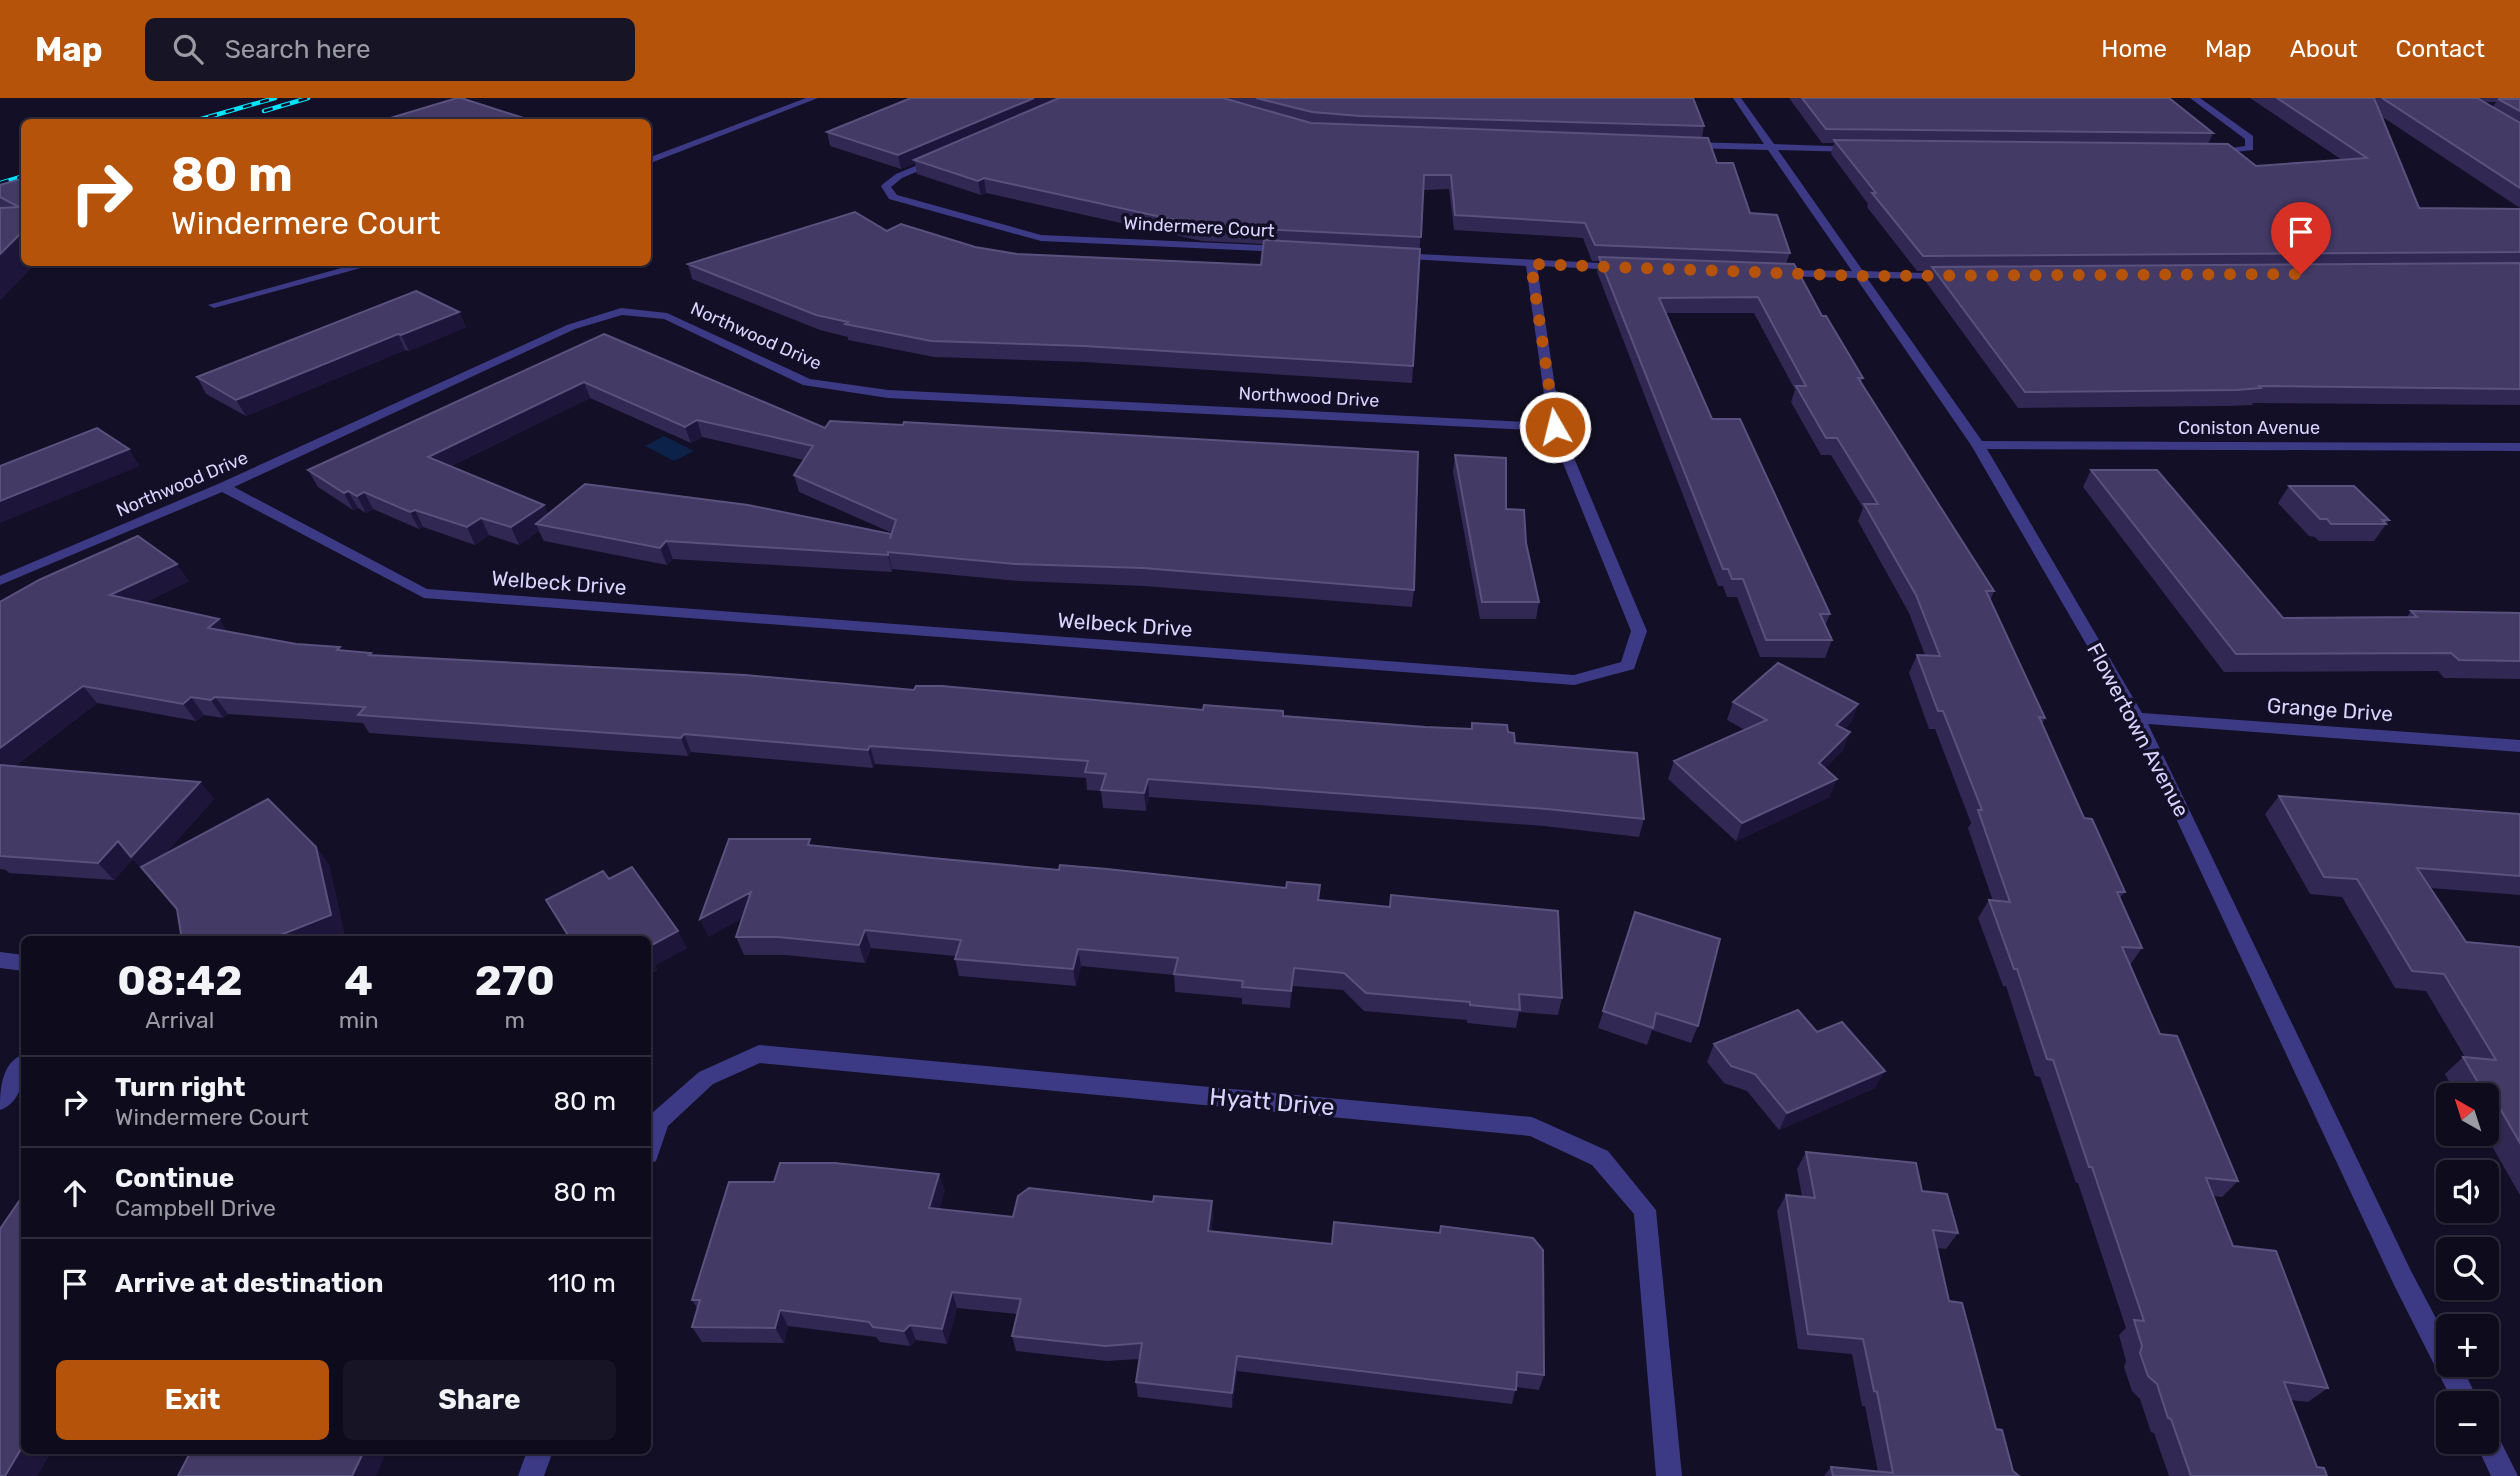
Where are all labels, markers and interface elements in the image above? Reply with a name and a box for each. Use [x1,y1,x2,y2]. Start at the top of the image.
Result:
search box [145,18,635,81]
text: Map [35,30,103,69]
icon: search [169,30,207,68]
text: Search here [225,34,370,65]
text: Home [2101,35,2167,63]
text: Map [2205,35,2252,63]
text: About [2290,35,2358,63]
text: Contact [2396,35,2485,63]
text: 80 m [171,145,293,203]
icon: right [56,147,147,238]
pin [2271,202,2331,274]
text: Windermere Court [171,204,440,242]
street label: Windermere Court [1123,212,1275,242]
icon: arrive [2282,213,2320,251]
street label: Northwood Drive [687,297,825,375]
street label: Northwood Drive [1238,382,1380,412]
position arrow [1518,390,1592,464]
street label: Coniston Avenue [2178,417,2320,439]
street label: Northwood Drive [113,446,251,522]
street label: Welbeck Drive [491,565,627,600]
street label: Welbeck Drive [1057,607,1193,642]
street label: Flowertown Avenue [2082,639,2195,821]
street label: Grange Drive [2266,693,2394,726]
text: 08:42 [117,956,242,1006]
text: 4 [344,956,373,1006]
text: 270 [475,956,555,1006]
text: Arrival [145,1006,214,1034]
text: min [339,1006,379,1034]
text: m [505,1006,525,1034]
text: Turn right [115,1072,245,1103]
icon: right [56,1083,94,1121]
street label: Hyatt Drive [1208,1083,1336,1121]
north arrow [2436,1083,2499,1146]
map controls [2436,1083,2499,1454]
text: 80 m [553,1086,616,1117]
text: Windermere Court [115,1103,309,1131]
button: sound [2436,1160,2499,1223]
text: Continue [115,1163,234,1194]
icon: ahead [56,1174,94,1212]
text: 80 m [553,1177,616,1208]
text: Campbell Drive [115,1194,276,1222]
button: search [2436,1237,2499,1300]
icon: arrive [56,1265,94,1303]
text: Arrive at destination [115,1268,383,1299]
text: 110 m [548,1268,616,1299]
button: + [2436,1314,2499,1377]
button: Exit [56,1360,329,1440]
button: Share [343,1360,616,1440]
button: − [2436,1391,2499,1454]

